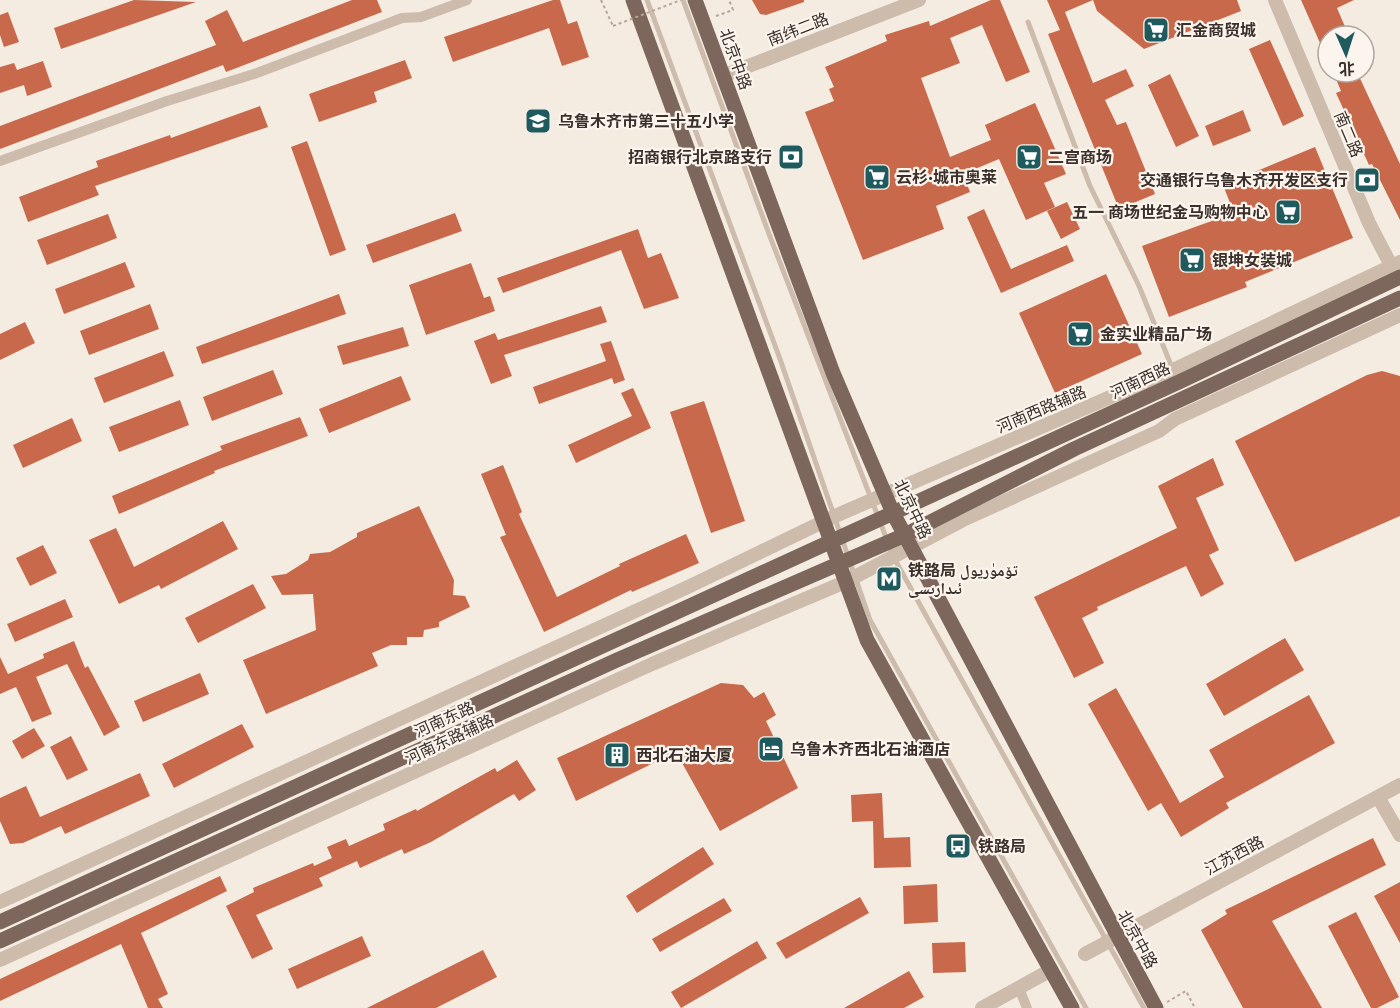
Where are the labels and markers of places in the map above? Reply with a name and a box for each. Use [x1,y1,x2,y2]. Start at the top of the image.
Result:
supermarket icon: 汇金商贸城 [1141,15,1171,45]
place label: 汇金商贸城 [1176,20,1256,40]
school or university icon: 乌鲁木齐市第三十五小学 [523,106,553,136]
place label: 乌鲁木齐市第三十五小学 [558,111,734,131]
bank icon: 招商银行北京路支行 [776,142,806,172]
supermarket icon: 二宫商场 [1014,142,1044,172]
place label: 招商银行北京路支行 [628,147,772,167]
place label: 二宫商场 [1048,147,1112,167]
supermarket icon: 云杉·城市奥莱 [862,162,892,192]
bank icon: 交通银行乌鲁木齐开发区支行 [1352,165,1382,195]
place label: 云杉·城市奥莱 [896,167,997,187]
place label: 交通银行乌鲁木齐开发区支行 [1140,170,1348,190]
supermarket icon: 五一 商场世纪金马购物中心 [1273,197,1303,227]
place label: 五一 商场世纪金马购物中心 [1072,202,1268,222]
supermarket icon: 银坤女装城 [1177,245,1207,275]
place label: 银坤女装城 [1212,250,1292,270]
supermarket icon: 金实业精品广场 [1065,319,1095,349]
place label: 金实业精品广场 [1100,324,1212,344]
place label: 铁路局 تۆمۈريول ئىدارىسى [908,560,1019,598]
metro station icon: 铁路局 تۆمۈريول ئىدارىسى [874,564,904,594]
hotel icon: 乌鲁木齐西北石油酒店 [756,734,786,764]
place label: 乌鲁木齐西北石油酒店 [790,739,950,759]
building icon: 西北石油大厦 [602,740,632,770]
place label: 西北石油大厦 [636,745,732,765]
bus stop icon: 铁路局 [943,831,973,861]
place label: 铁路局 [978,836,1026,856]

